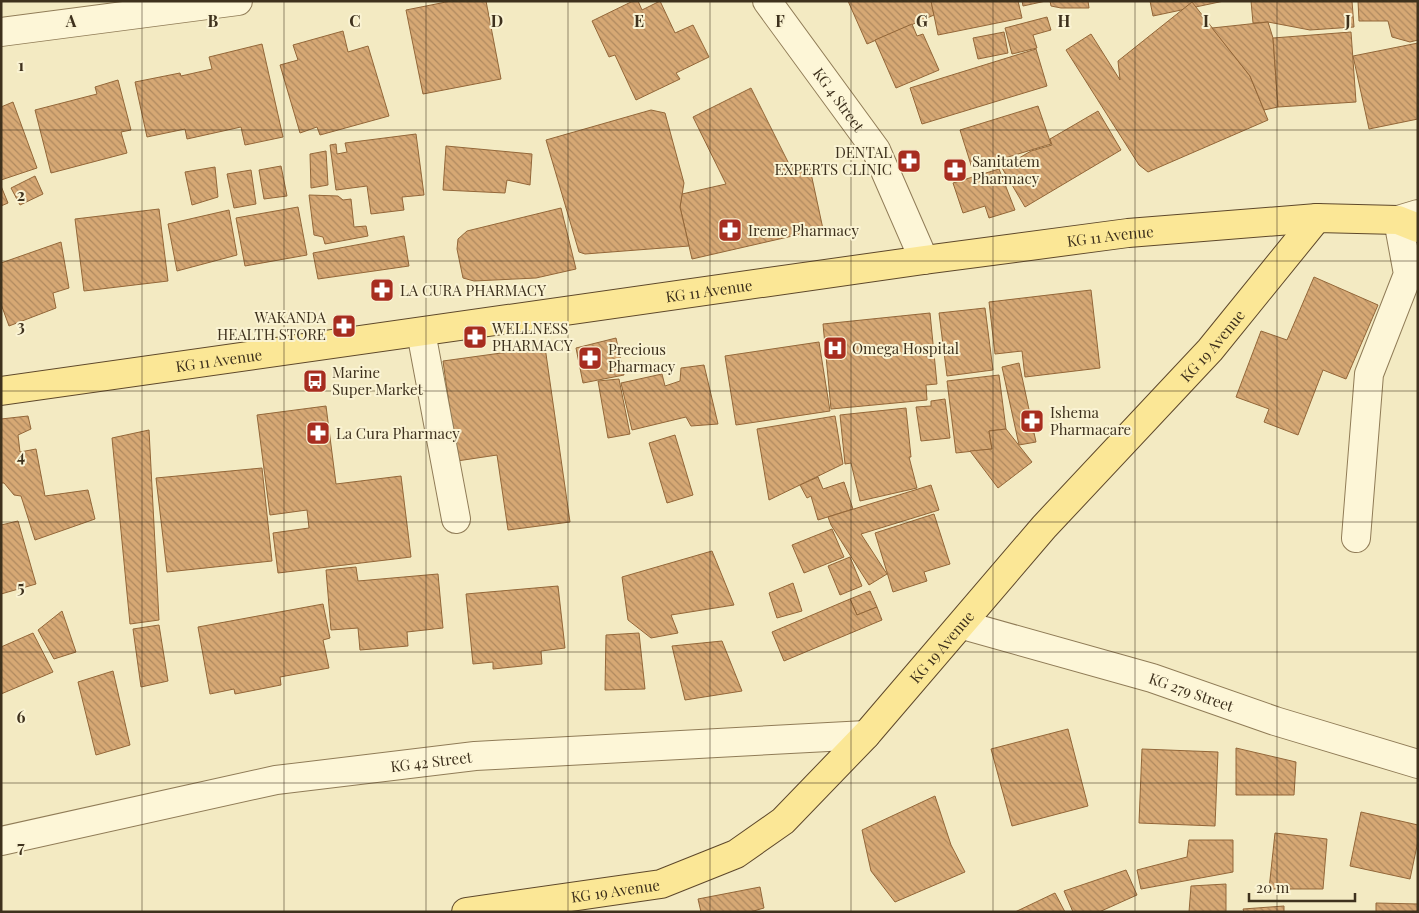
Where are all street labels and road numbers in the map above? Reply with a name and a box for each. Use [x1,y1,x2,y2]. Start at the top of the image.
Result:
street label: KG 4 Street [809,63,870,136]
street label: KG 11 Avenue [1066,221,1154,251]
street label: KG 11 Avenue [664,274,754,307]
street label: KG 19 Avenue [1175,305,1249,386]
street label: KG 11 Avenue [174,344,263,376]
street label: KG 19 Avenue [905,606,978,687]
street label: KG 279 Street [1146,668,1237,716]
street label: KG 42 Street [389,746,474,776]
street label: KG 19 Avenue [570,874,661,907]

